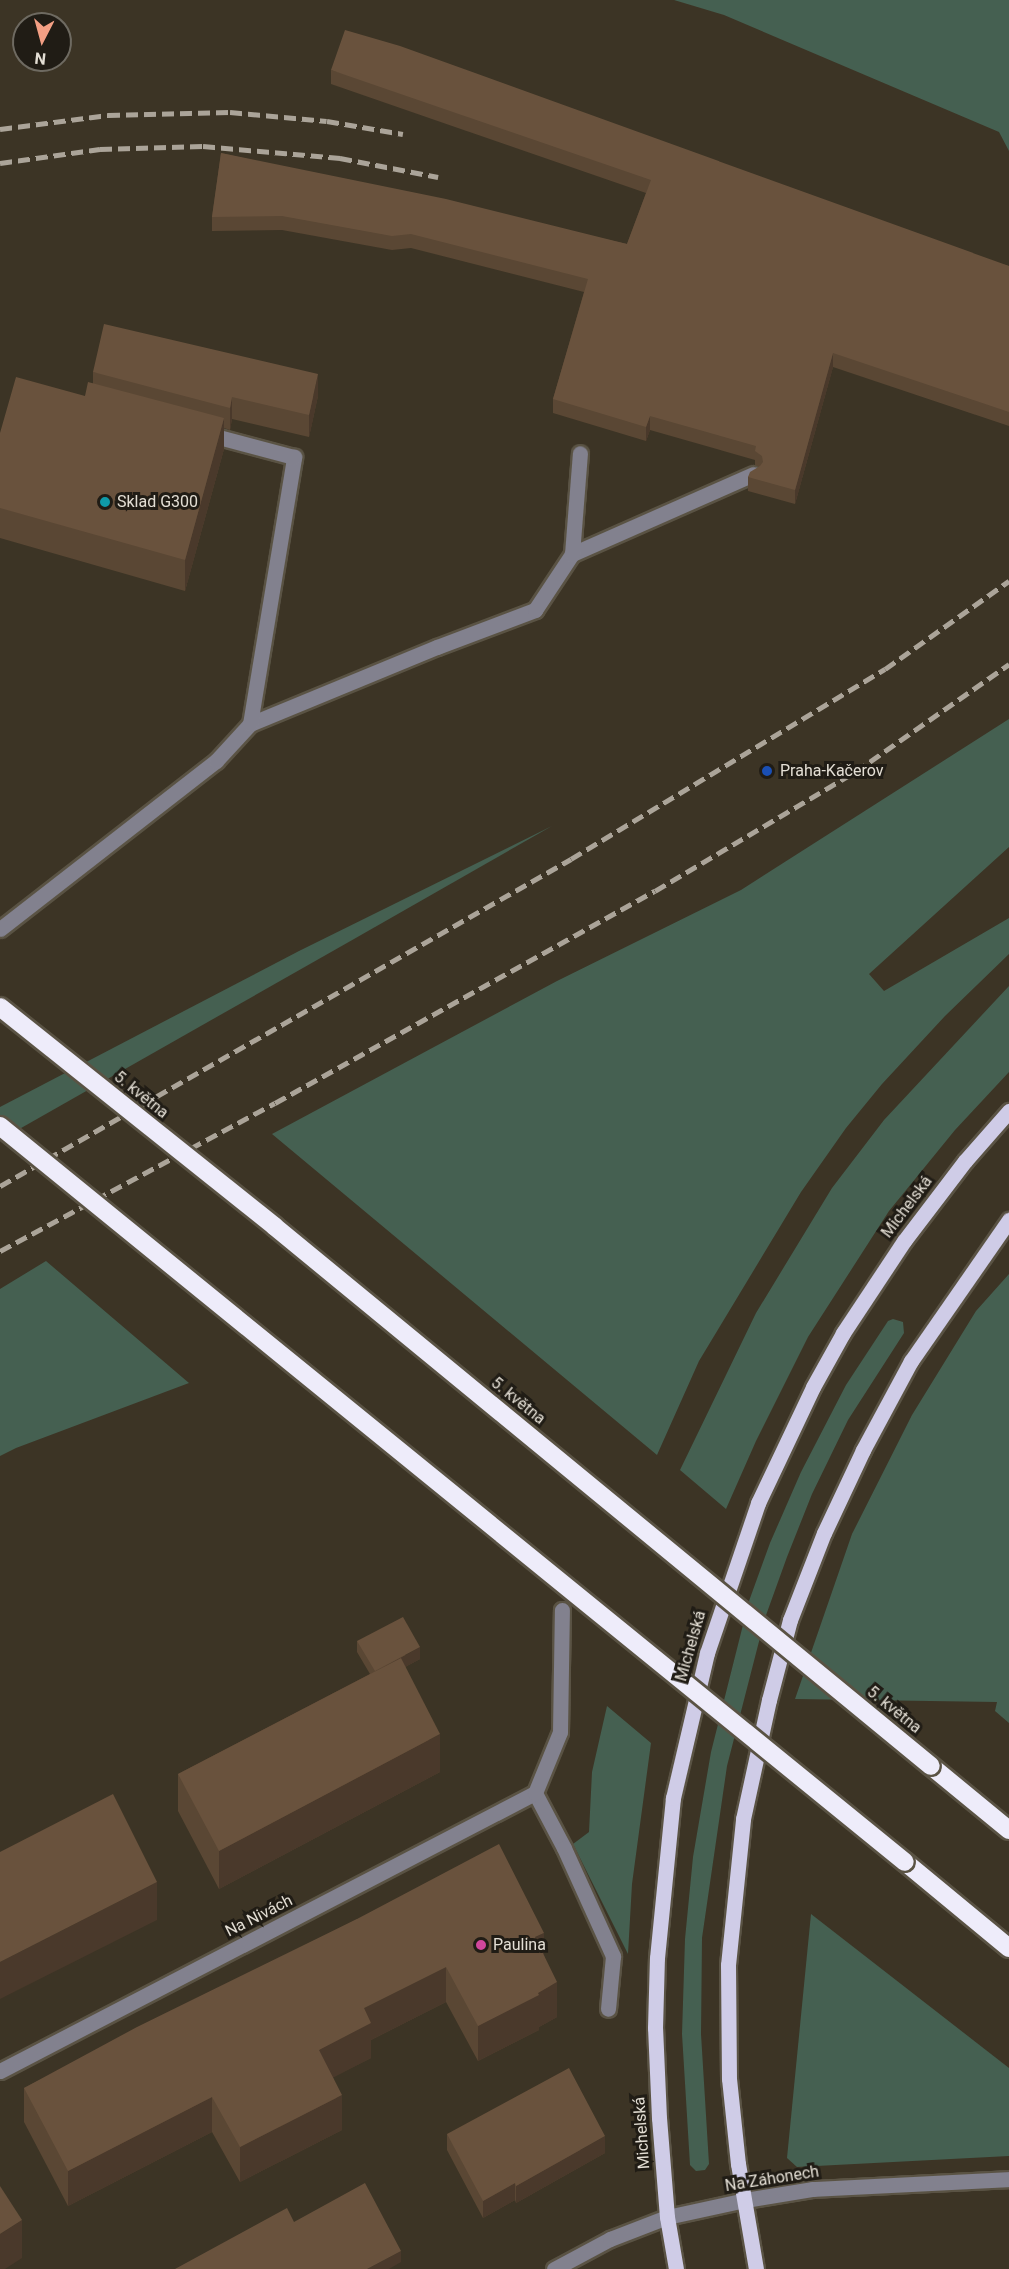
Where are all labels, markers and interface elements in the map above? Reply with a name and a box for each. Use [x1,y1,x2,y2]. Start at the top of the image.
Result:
north arrow [12,12,72,72]
text: N [34,48,47,68]
place label: Sklad G300 [117,492,198,512]
marker: Sklad G300 [98,495,112,509]
place label: Praha-Kačerov [780,761,883,781]
marker: Praha-Kačerov [758,762,776,780]
street label: 5. května [110,1067,172,1123]
street label: Michelská [878,1172,936,1242]
street label: 5. května [487,1373,549,1429]
street label: Michelská [672,1609,710,1683]
street label: 5. května [863,1682,925,1738]
street label: Na Nivách [222,1891,296,1941]
place label: Paulina [493,1935,546,1955]
marker: Paulina [474,1938,488,1952]
street label: Michelská [630,2096,654,2170]
street label: Na Záhonech [724,2162,820,2196]

